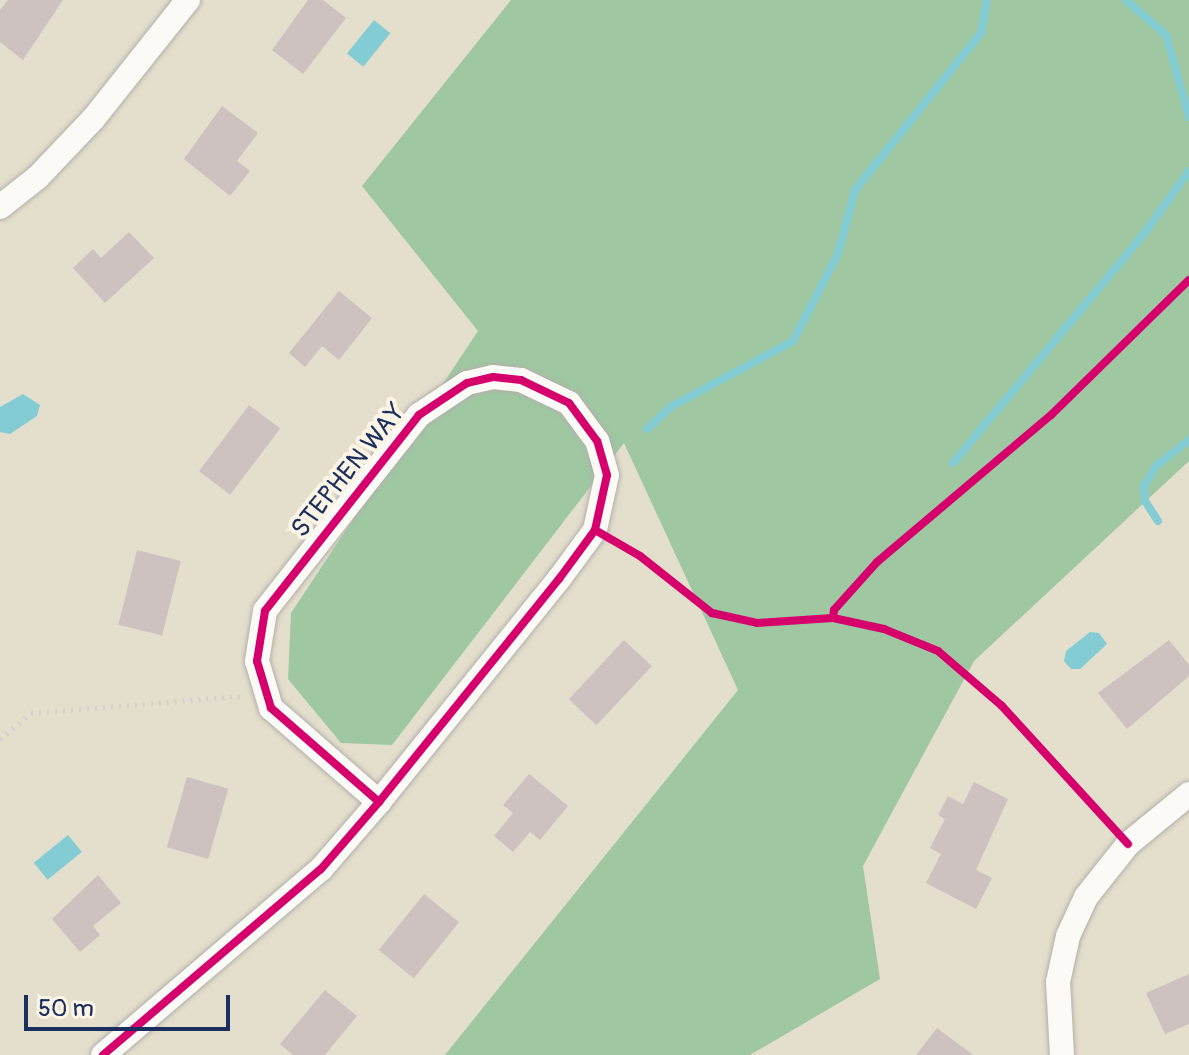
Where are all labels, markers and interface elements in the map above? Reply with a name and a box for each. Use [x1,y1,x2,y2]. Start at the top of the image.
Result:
street label: STEPHEN WAY [285,398,413,544]
scale bar [28,979,234,1029]
text: 50 m [38,994,94,1023]

